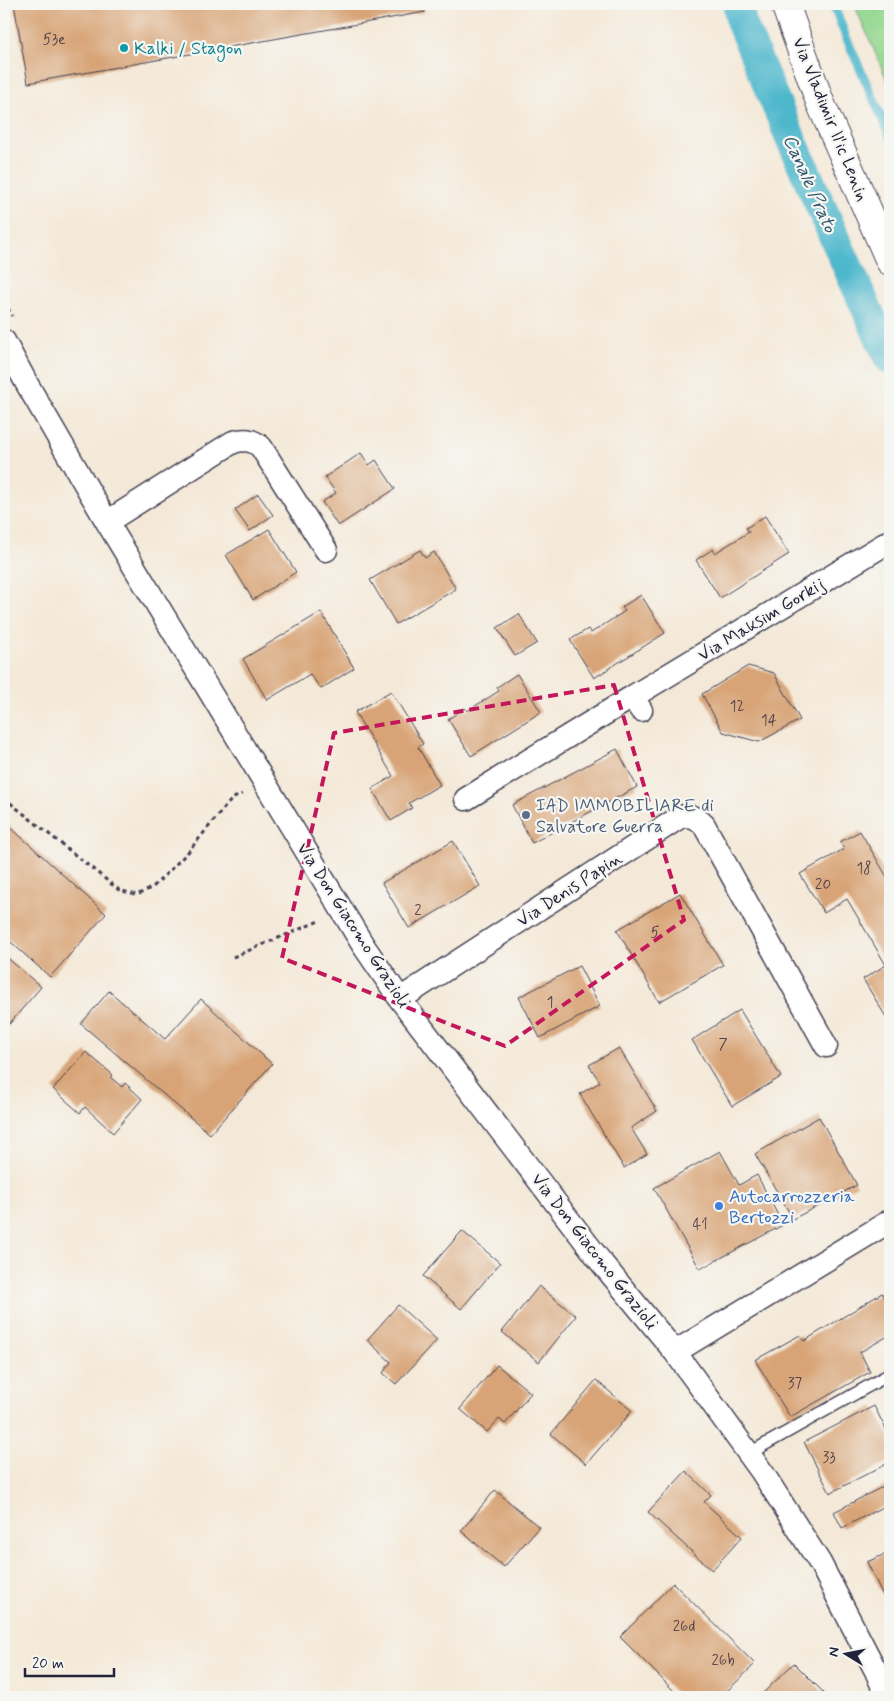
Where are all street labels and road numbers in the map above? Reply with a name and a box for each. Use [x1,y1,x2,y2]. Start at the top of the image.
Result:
street label: Via Vladimir Il'ic Lenin [786,34,874,205]
street label: Via Maksim Gorkij [693,572,830,667]
street label: Via Don Giacomo Grazioli [291,838,416,1013]
street label: Via Denis Papin [512,847,627,933]
street label: Via Don Giacomo Grazioli [525,1168,663,1335]

